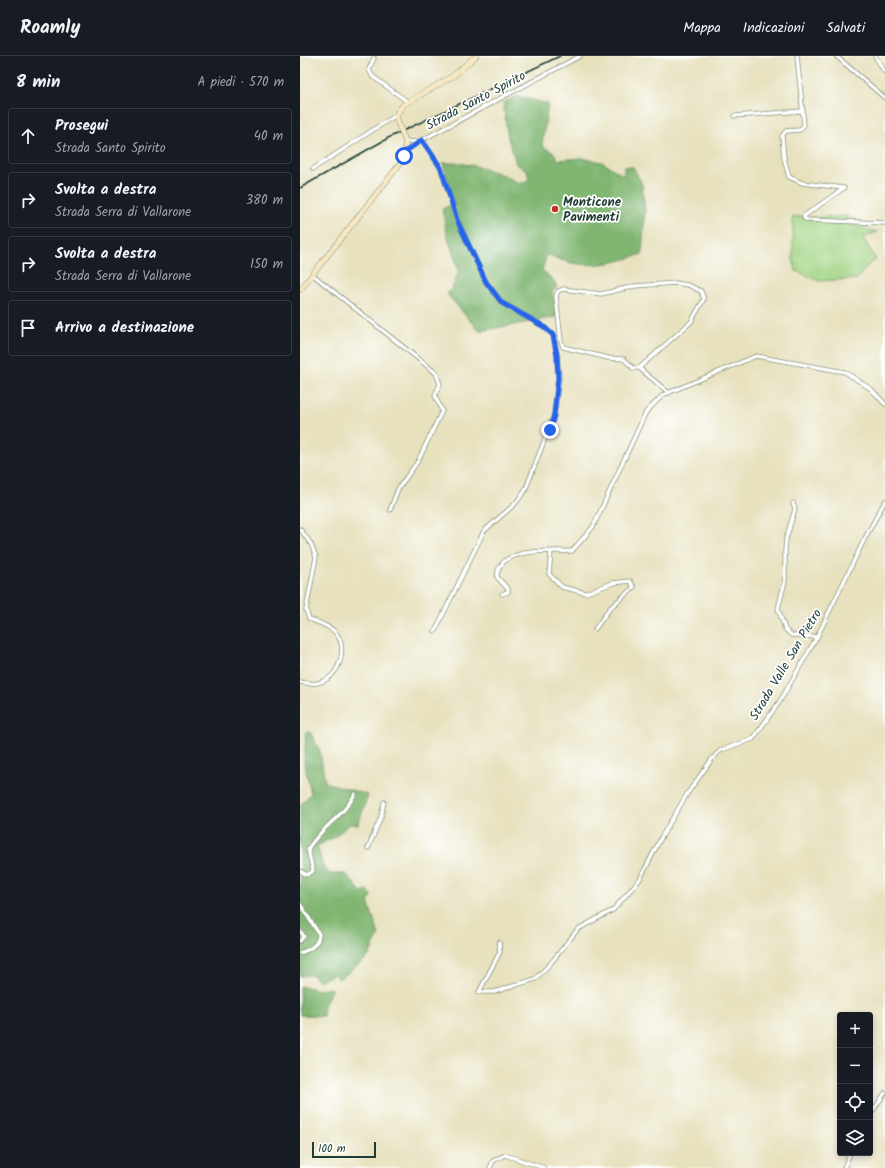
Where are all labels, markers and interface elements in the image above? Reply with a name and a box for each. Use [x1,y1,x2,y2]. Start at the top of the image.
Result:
text: Roamly [20,13,80,43]
text: Mappa [683,17,721,39]
text: Indicazioni [743,17,804,39]
text: Salvati [826,17,865,39]
street label: Strada Santo Spirito [422,66,530,136]
text: 8 min [16,69,60,96]
text: A piedi · 570 m [198,72,284,93]
text: Prosegui [55,114,108,138]
icon: ahead [17,125,39,147]
text: 40 m [254,126,283,147]
text: Strada Santo Spirito [55,138,166,159]
route start [395,147,413,165]
text: Svolta a destra [55,178,156,202]
icon: right [17,189,39,211]
text: 380 m [246,190,283,211]
place label: Monticone Pavimenti [563,192,622,228]
text: Strada Serra di Vallarone [55,202,191,223]
marker: Monticone Pavimenti [550,204,560,214]
text: Svolta a destra [55,242,156,266]
icon: right [17,253,39,275]
text: 150 m [250,254,283,275]
text: Strada Serra di Vallarone [55,266,191,287]
text: Arrivo a destinazione [55,316,194,340]
icon: arrive [17,317,39,339]
route end [541,421,559,439]
street label: Strada Valle San Pietro [744,605,828,725]
map controls [837,1012,873,1156]
button: + [837,1012,873,1048]
button: − [837,1048,873,1084]
button: locate [837,1084,873,1120]
button: layers [837,1120,873,1156]
scale bar [312,1140,376,1159]
text: 100 m [318,1140,346,1158]

